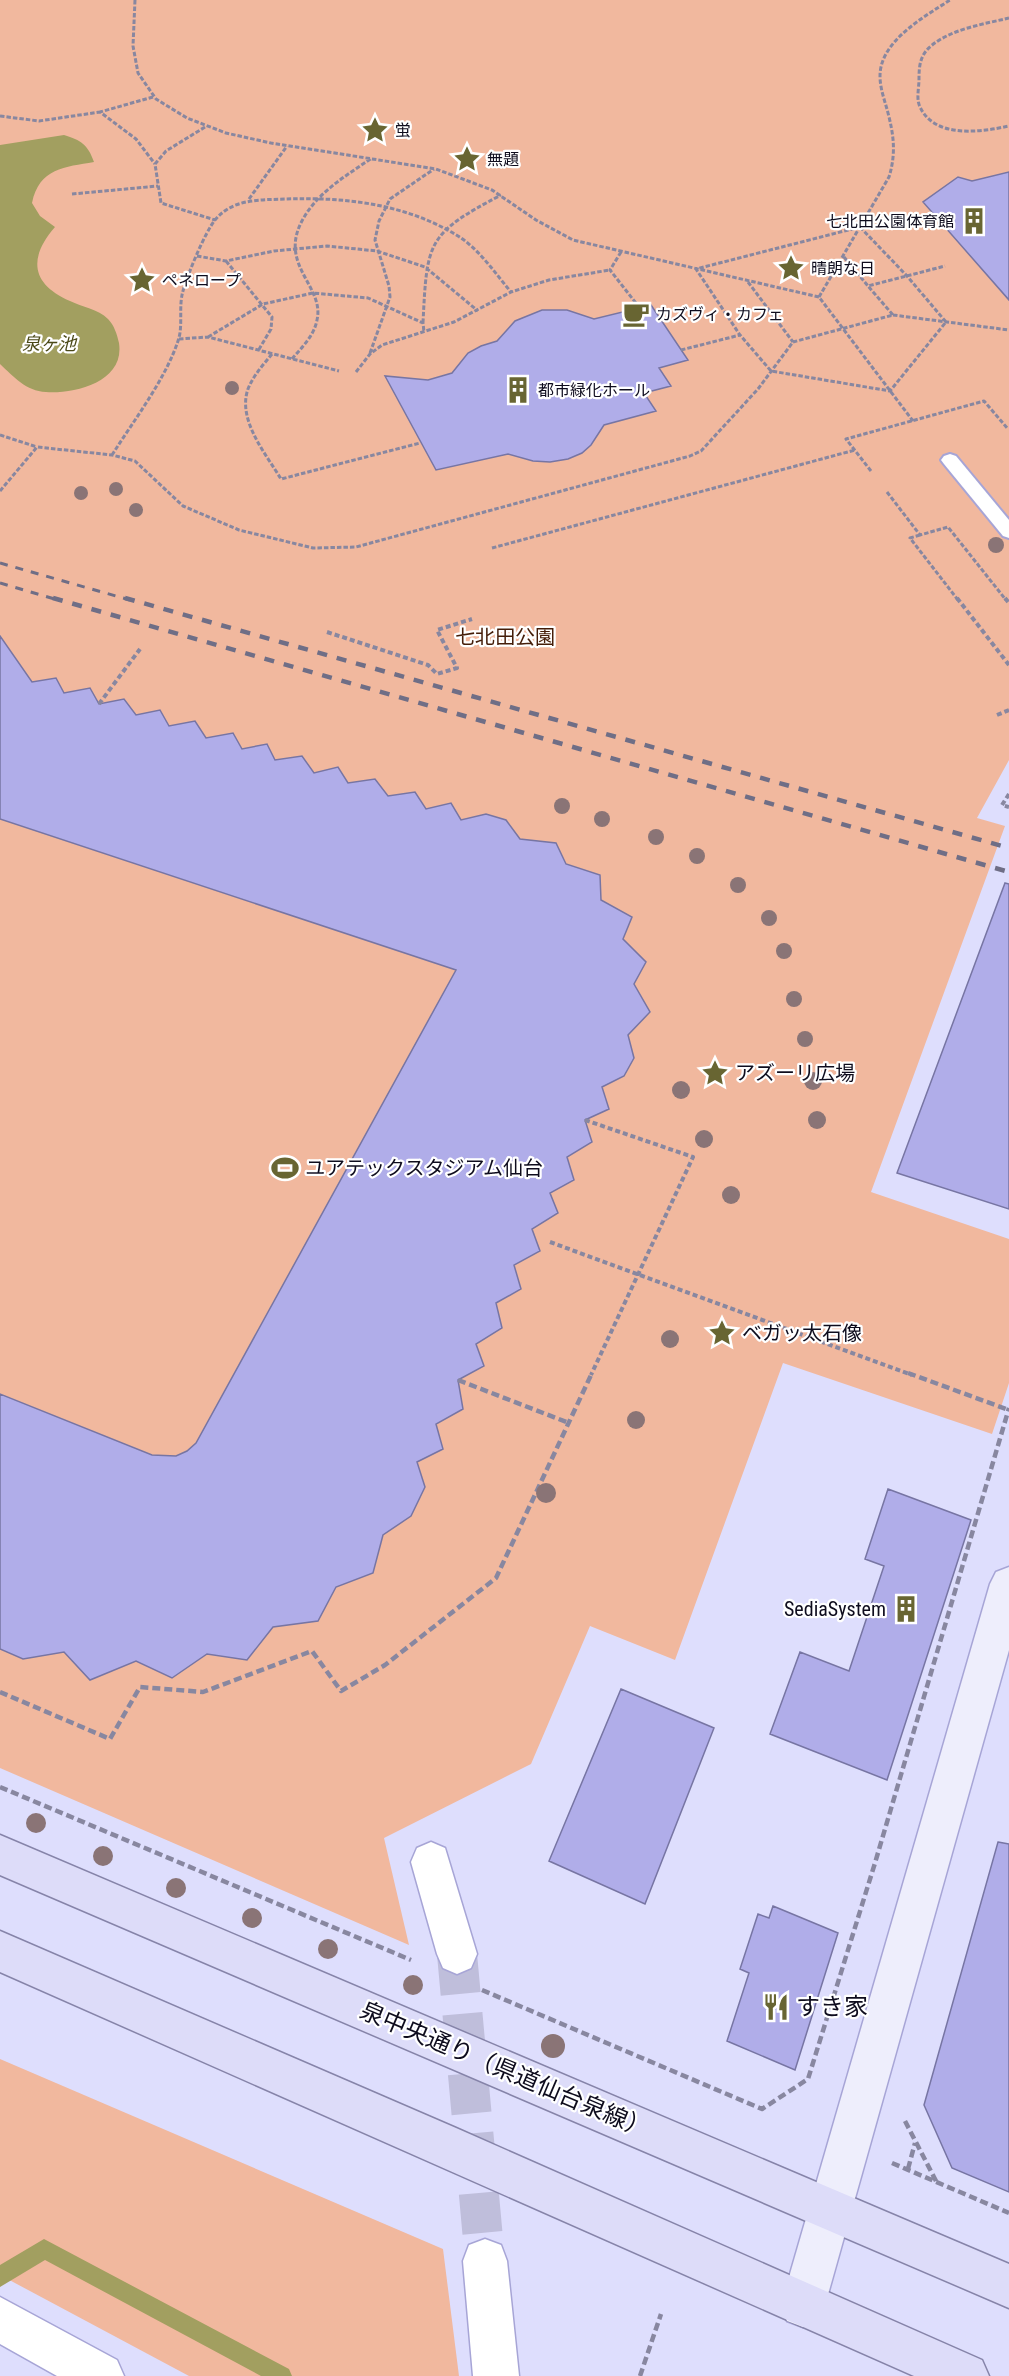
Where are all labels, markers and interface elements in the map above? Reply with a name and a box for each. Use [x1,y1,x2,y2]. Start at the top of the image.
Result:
place icon: 蛍 [360,115,390,145]
place label: 蛍 [395,121,411,140]
place icon: 無題 [452,144,482,174]
place label: 無題 [487,150,519,169]
building icon: 七北田公園体育館 [959,206,989,236]
place label: 七北田公園体育館 [826,212,954,231]
place icon: 晴朗な日 [776,253,806,283]
place label: 晴朗な日 [811,259,875,278]
place icon: ペネロープ [127,265,157,295]
place label: ペネロープ [162,271,241,290]
cafe icon: カズヴィ・カフェ [621,299,651,329]
place label: カズヴィ・カフェ [656,305,784,324]
water label: 泉ヶ池 [22,333,78,354]
building icon: 都市緑化ホール [503,375,533,405]
place label: 都市緑化ホール [538,381,650,400]
park label: 七北田公園 [455,625,555,649]
place icon: アズーリ広場 [700,1058,730,1088]
place label: アズーリ広場 [735,1061,855,1085]
sports icon: ユアテックスタジアム仙台 [270,1153,300,1183]
place label: ユアテックスタジアム仙台 [305,1156,543,1180]
place icon: ベガッ太石像 [707,1318,737,1348]
place label: ベガッ太石像 [742,1321,862,1345]
building icon: SediaSystem [891,1594,921,1624]
place label: SediaSystem [784,1597,886,1621]
restaurant icon: すき家 [761,1992,791,2022]
place label: すき家 [796,1993,868,2021]
street label: 泉中央通り（県道仙台泉線） [356,1996,654,2144]

